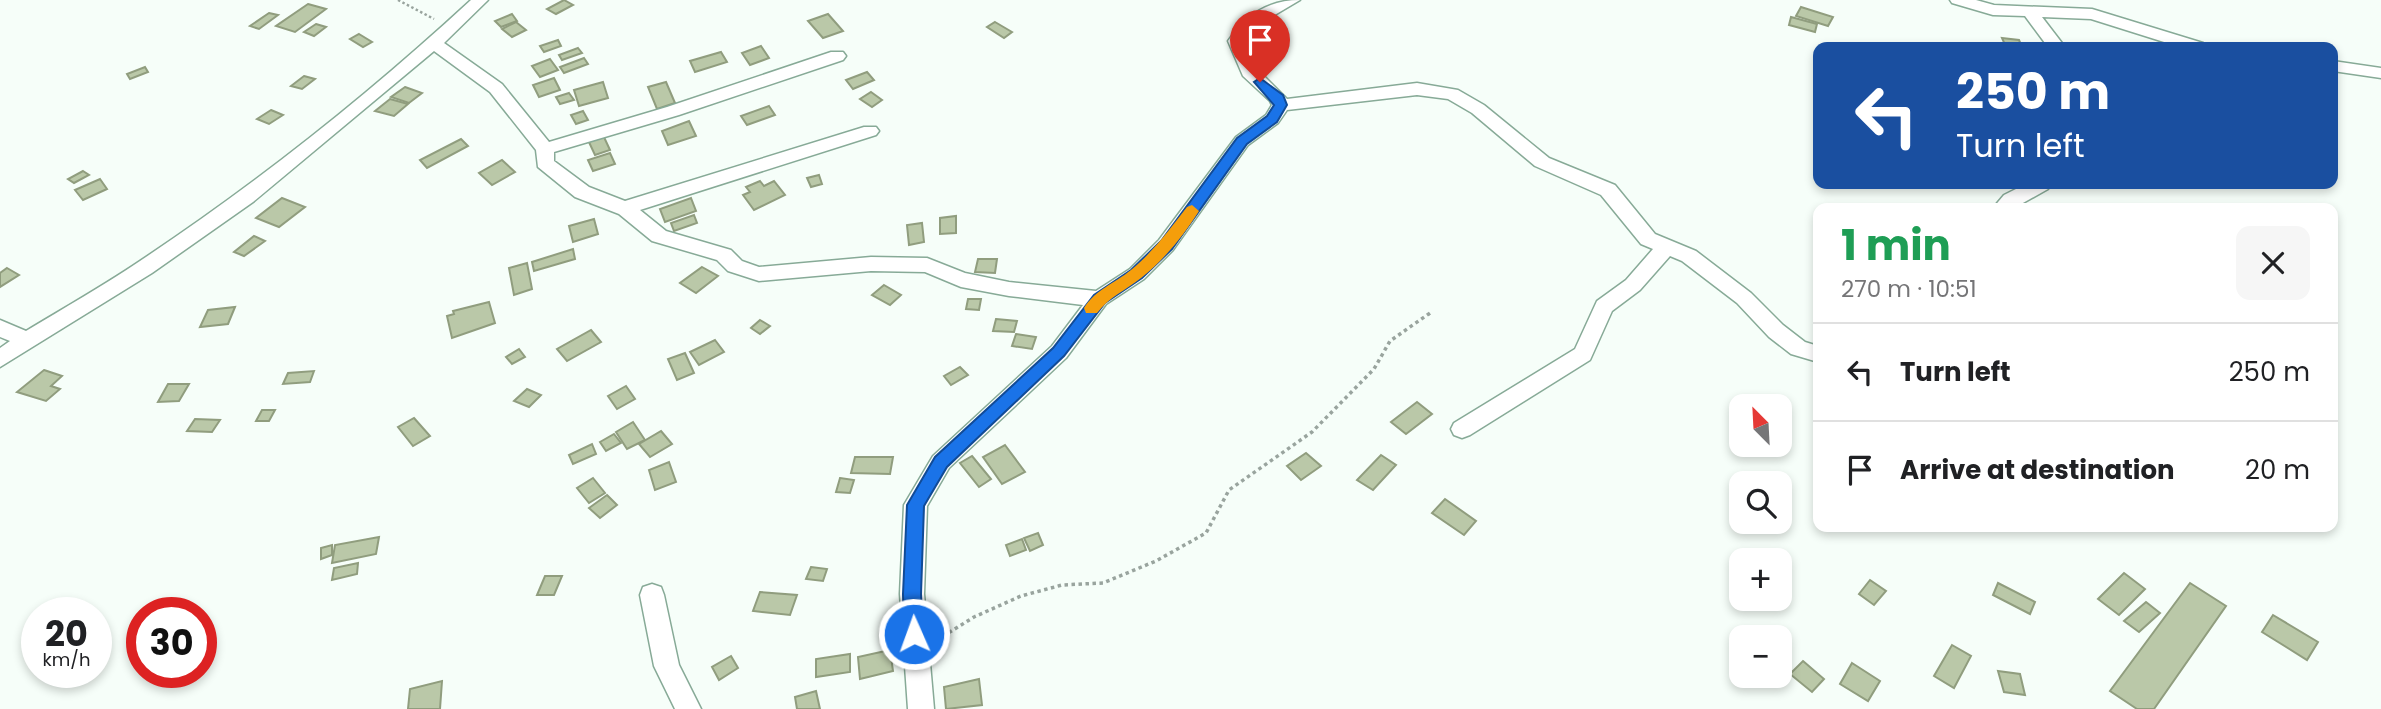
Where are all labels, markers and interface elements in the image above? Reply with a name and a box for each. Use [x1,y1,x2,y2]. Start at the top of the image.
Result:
pin [1230,10,1290,82]
icon: arrive [1241,21,1279,59]
text: 250 m [1956,58,2110,126]
icon: left [1841,70,1932,161]
text: Turn left [1956,123,2085,168]
text: 1 min [1841,216,1951,275]
button: close [2236,226,2310,300]
text: 270 m · 10:51 [1841,273,1977,305]
icon: left [1841,353,1879,391]
text: Turn left [1900,354,2011,390]
text: 250 m [2229,354,2310,390]
north arrow [1729,394,1792,457]
map controls [1729,394,1792,688]
icon: arrive [1841,451,1879,489]
text: Arrive at destination [1900,452,2175,488]
text: 20 m [2245,452,2310,488]
button: search [1729,471,1792,534]
button: + [1729,548,1792,611]
speed limit sign: 30 [126,597,217,688]
position arrow [877,597,951,671]
text: 20 [45,609,88,658]
button: − [1729,625,1792,688]
text: km/h [43,647,90,672]

